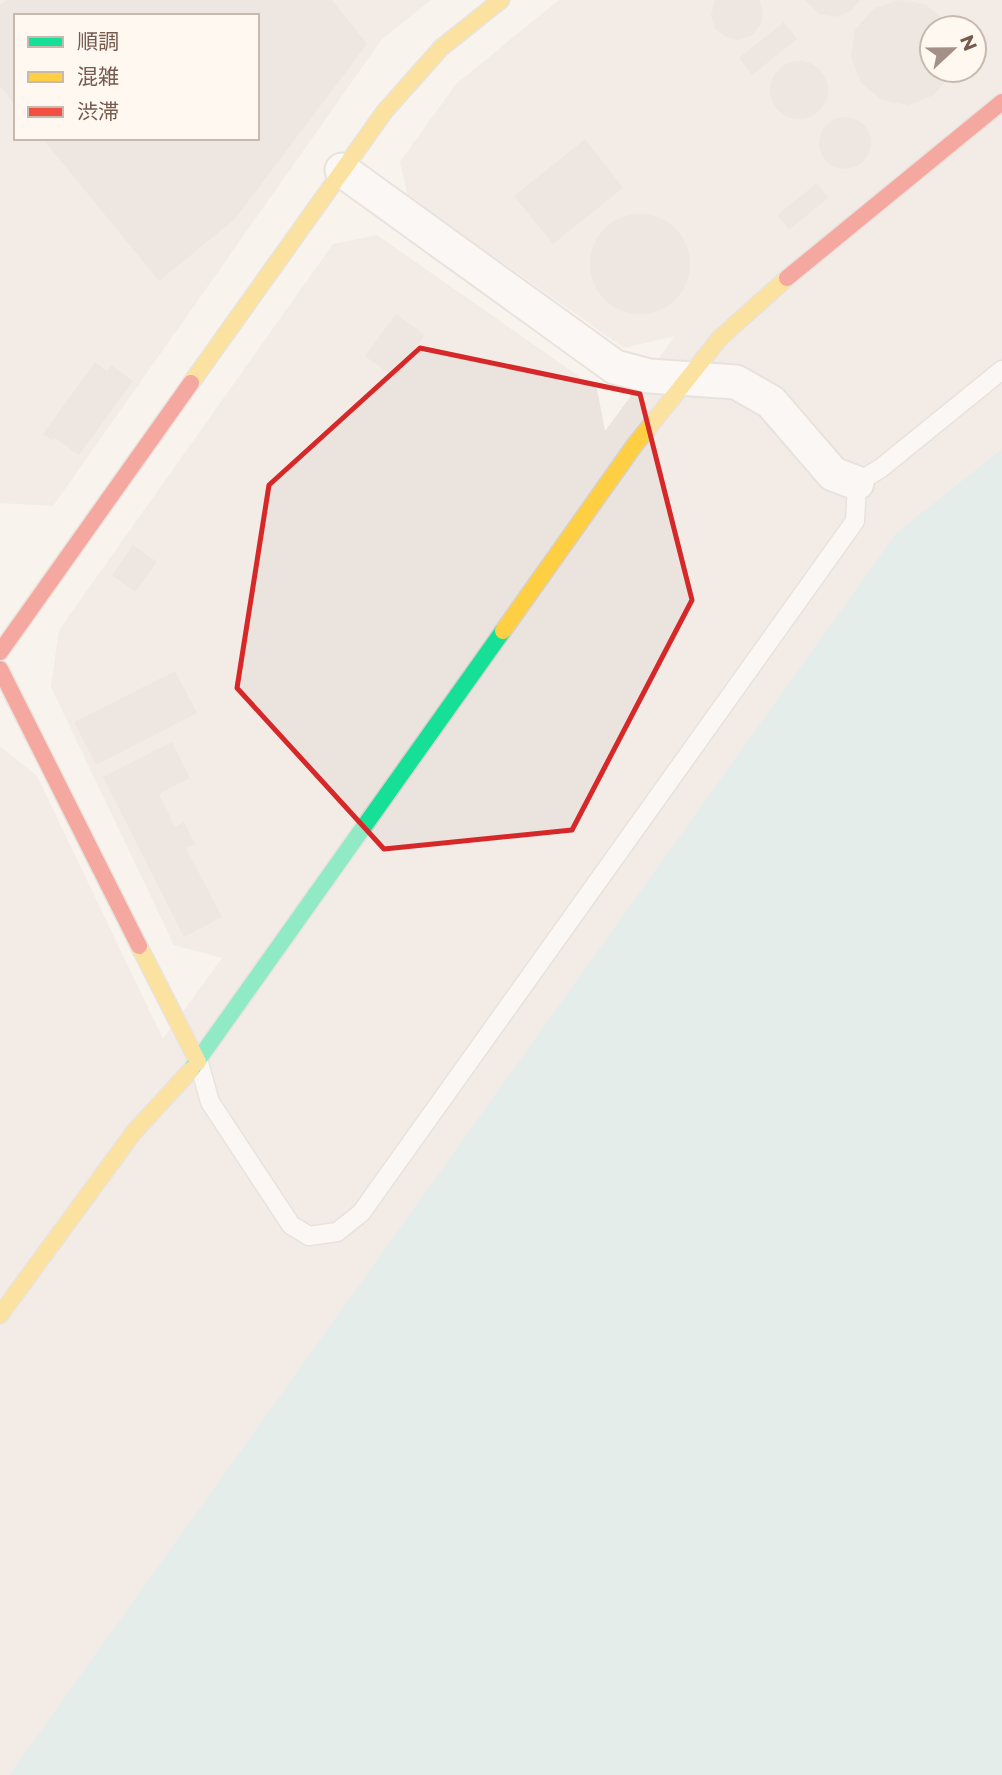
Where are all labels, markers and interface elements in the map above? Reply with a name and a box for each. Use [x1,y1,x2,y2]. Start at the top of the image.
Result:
legend [14,14,259,140]
north arrow [918,14,988,84]
text: 順調 [77,29,119,54]
text: N [955,31,982,54]
text: 混雑 [77,64,119,89]
text: 渋滞 [77,99,119,124]

